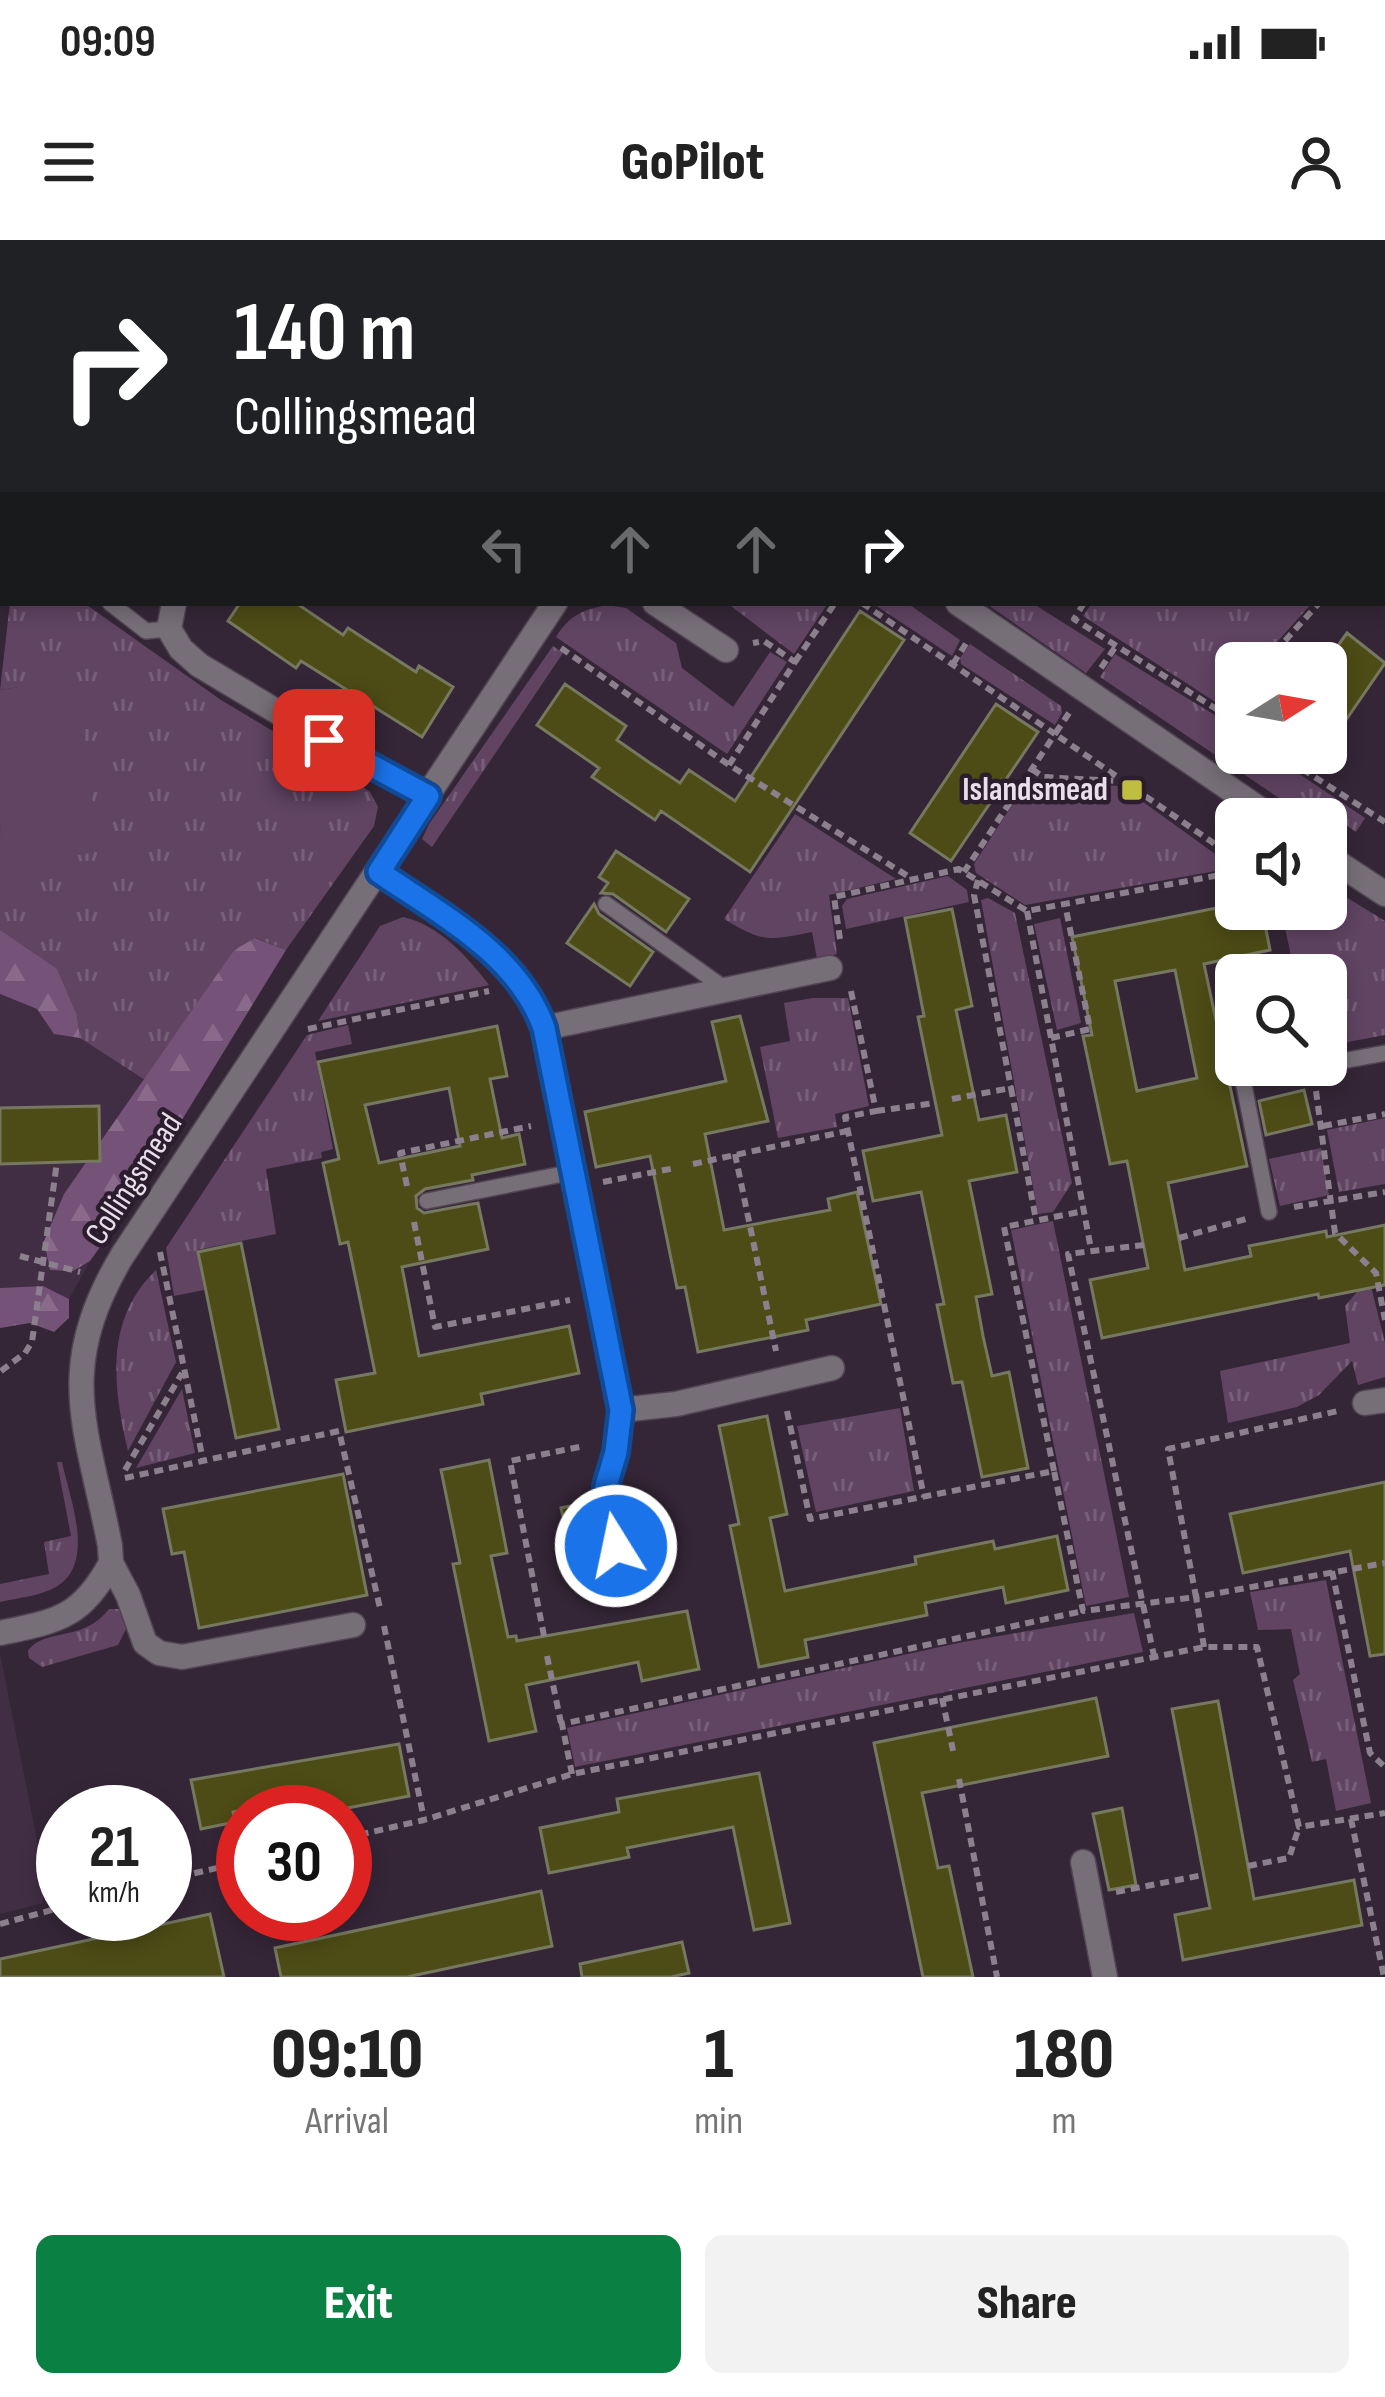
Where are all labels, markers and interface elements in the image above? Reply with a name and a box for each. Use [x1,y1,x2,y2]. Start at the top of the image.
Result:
text: 09:09 [60,15,156,70]
icon: menu [36,129,102,195]
icon: person [1283,129,1349,195]
text: GoPilot [621,130,764,195]
text: 140 m [234,283,415,384]
icon: right [36,288,192,444]
text: Collingsmead [234,385,477,450]
icon: left [471,516,537,582]
icon: ahead [597,516,663,582]
icon: ahead [723,516,789,582]
icon: right [849,516,915,582]
north arrow [1215,642,1347,774]
map controls [1215,642,1347,1086]
pin [273,689,375,791]
icon: arrive [291,707,357,773]
place label: Islandsmead [962,770,1108,810]
marker: Islandsmead [1119,777,1145,803]
button: sound [1215,798,1347,930]
button: search [1215,954,1347,1086]
street label: Collingsmead [77,1106,191,1252]
position arrow [553,1483,679,1609]
speed limit sign: 30 [216,1785,372,1941]
text: 21 [89,1812,139,1884]
text: km/h [88,1875,140,1911]
text: 09:10 [271,2012,423,2099]
text: 1 [704,2012,734,2099]
text: 180 [1014,2012,1114,2099]
text: Arrival [305,2098,389,2145]
text: min [694,2098,743,2145]
text: m [1052,2098,1077,2145]
button: Exit [36,2235,681,2373]
button: Share [705,2235,1349,2373]

